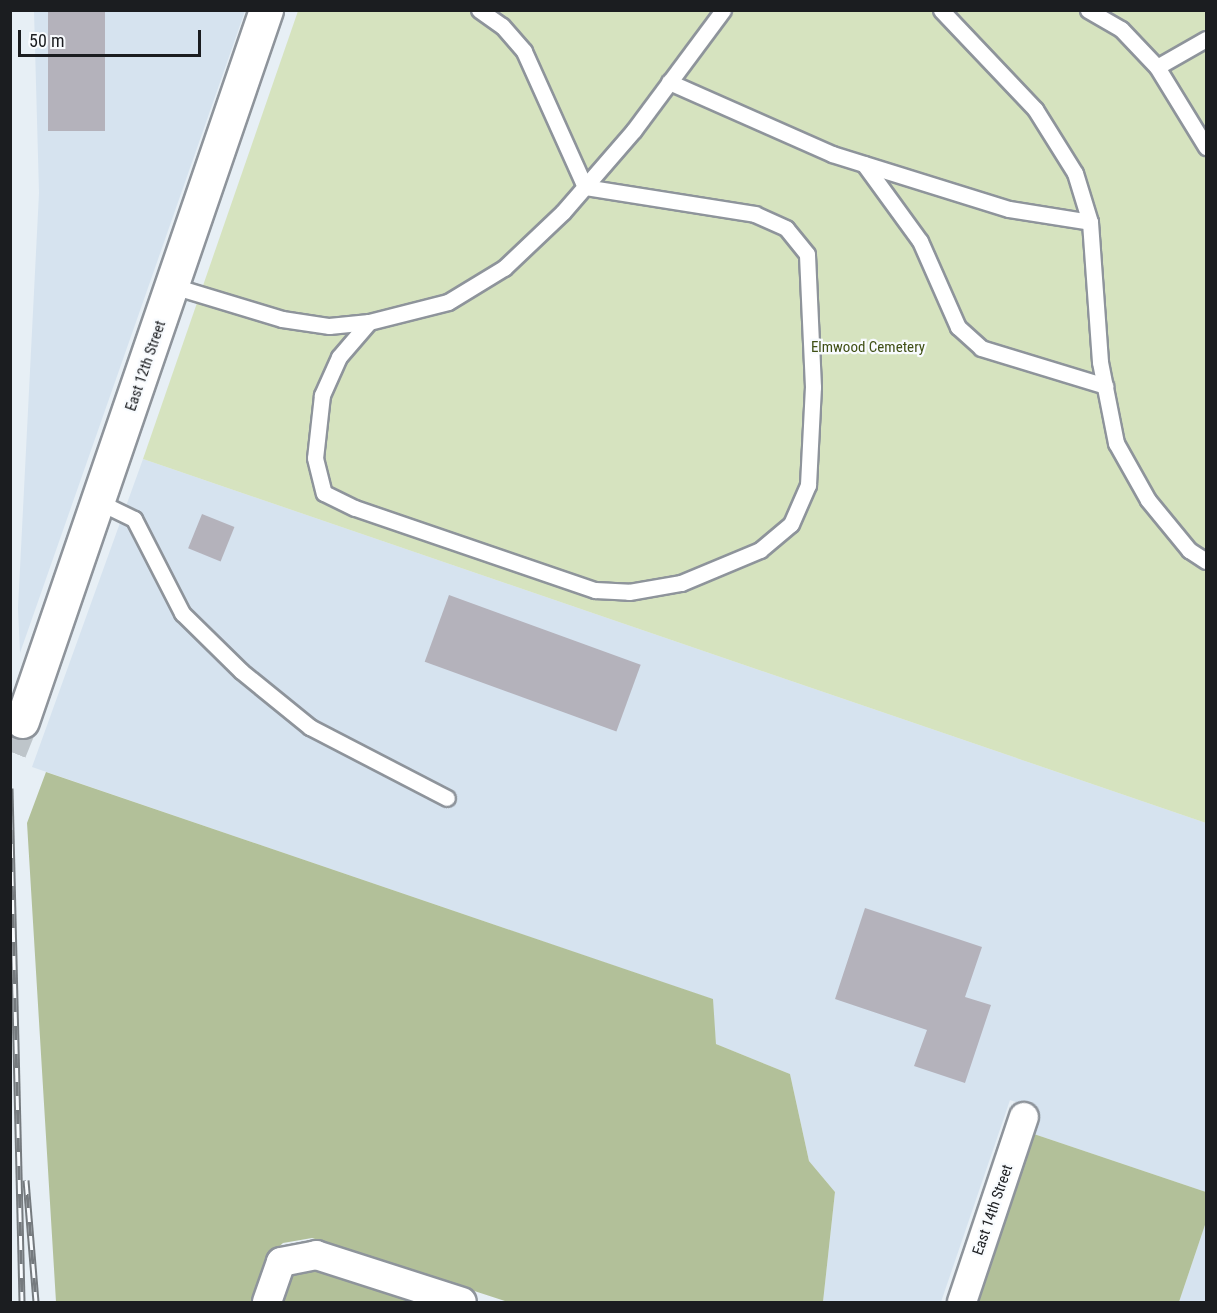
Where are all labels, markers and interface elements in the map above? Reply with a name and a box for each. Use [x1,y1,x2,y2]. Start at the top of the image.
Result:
scale bar [21,18,204,56]
text: 50 m [29,30,64,51]
street label: East 12th Street [122,318,170,414]
park label: Elmwood Cemetery [811,339,925,357]
street label: East 14th Street [969,1162,1017,1258]

